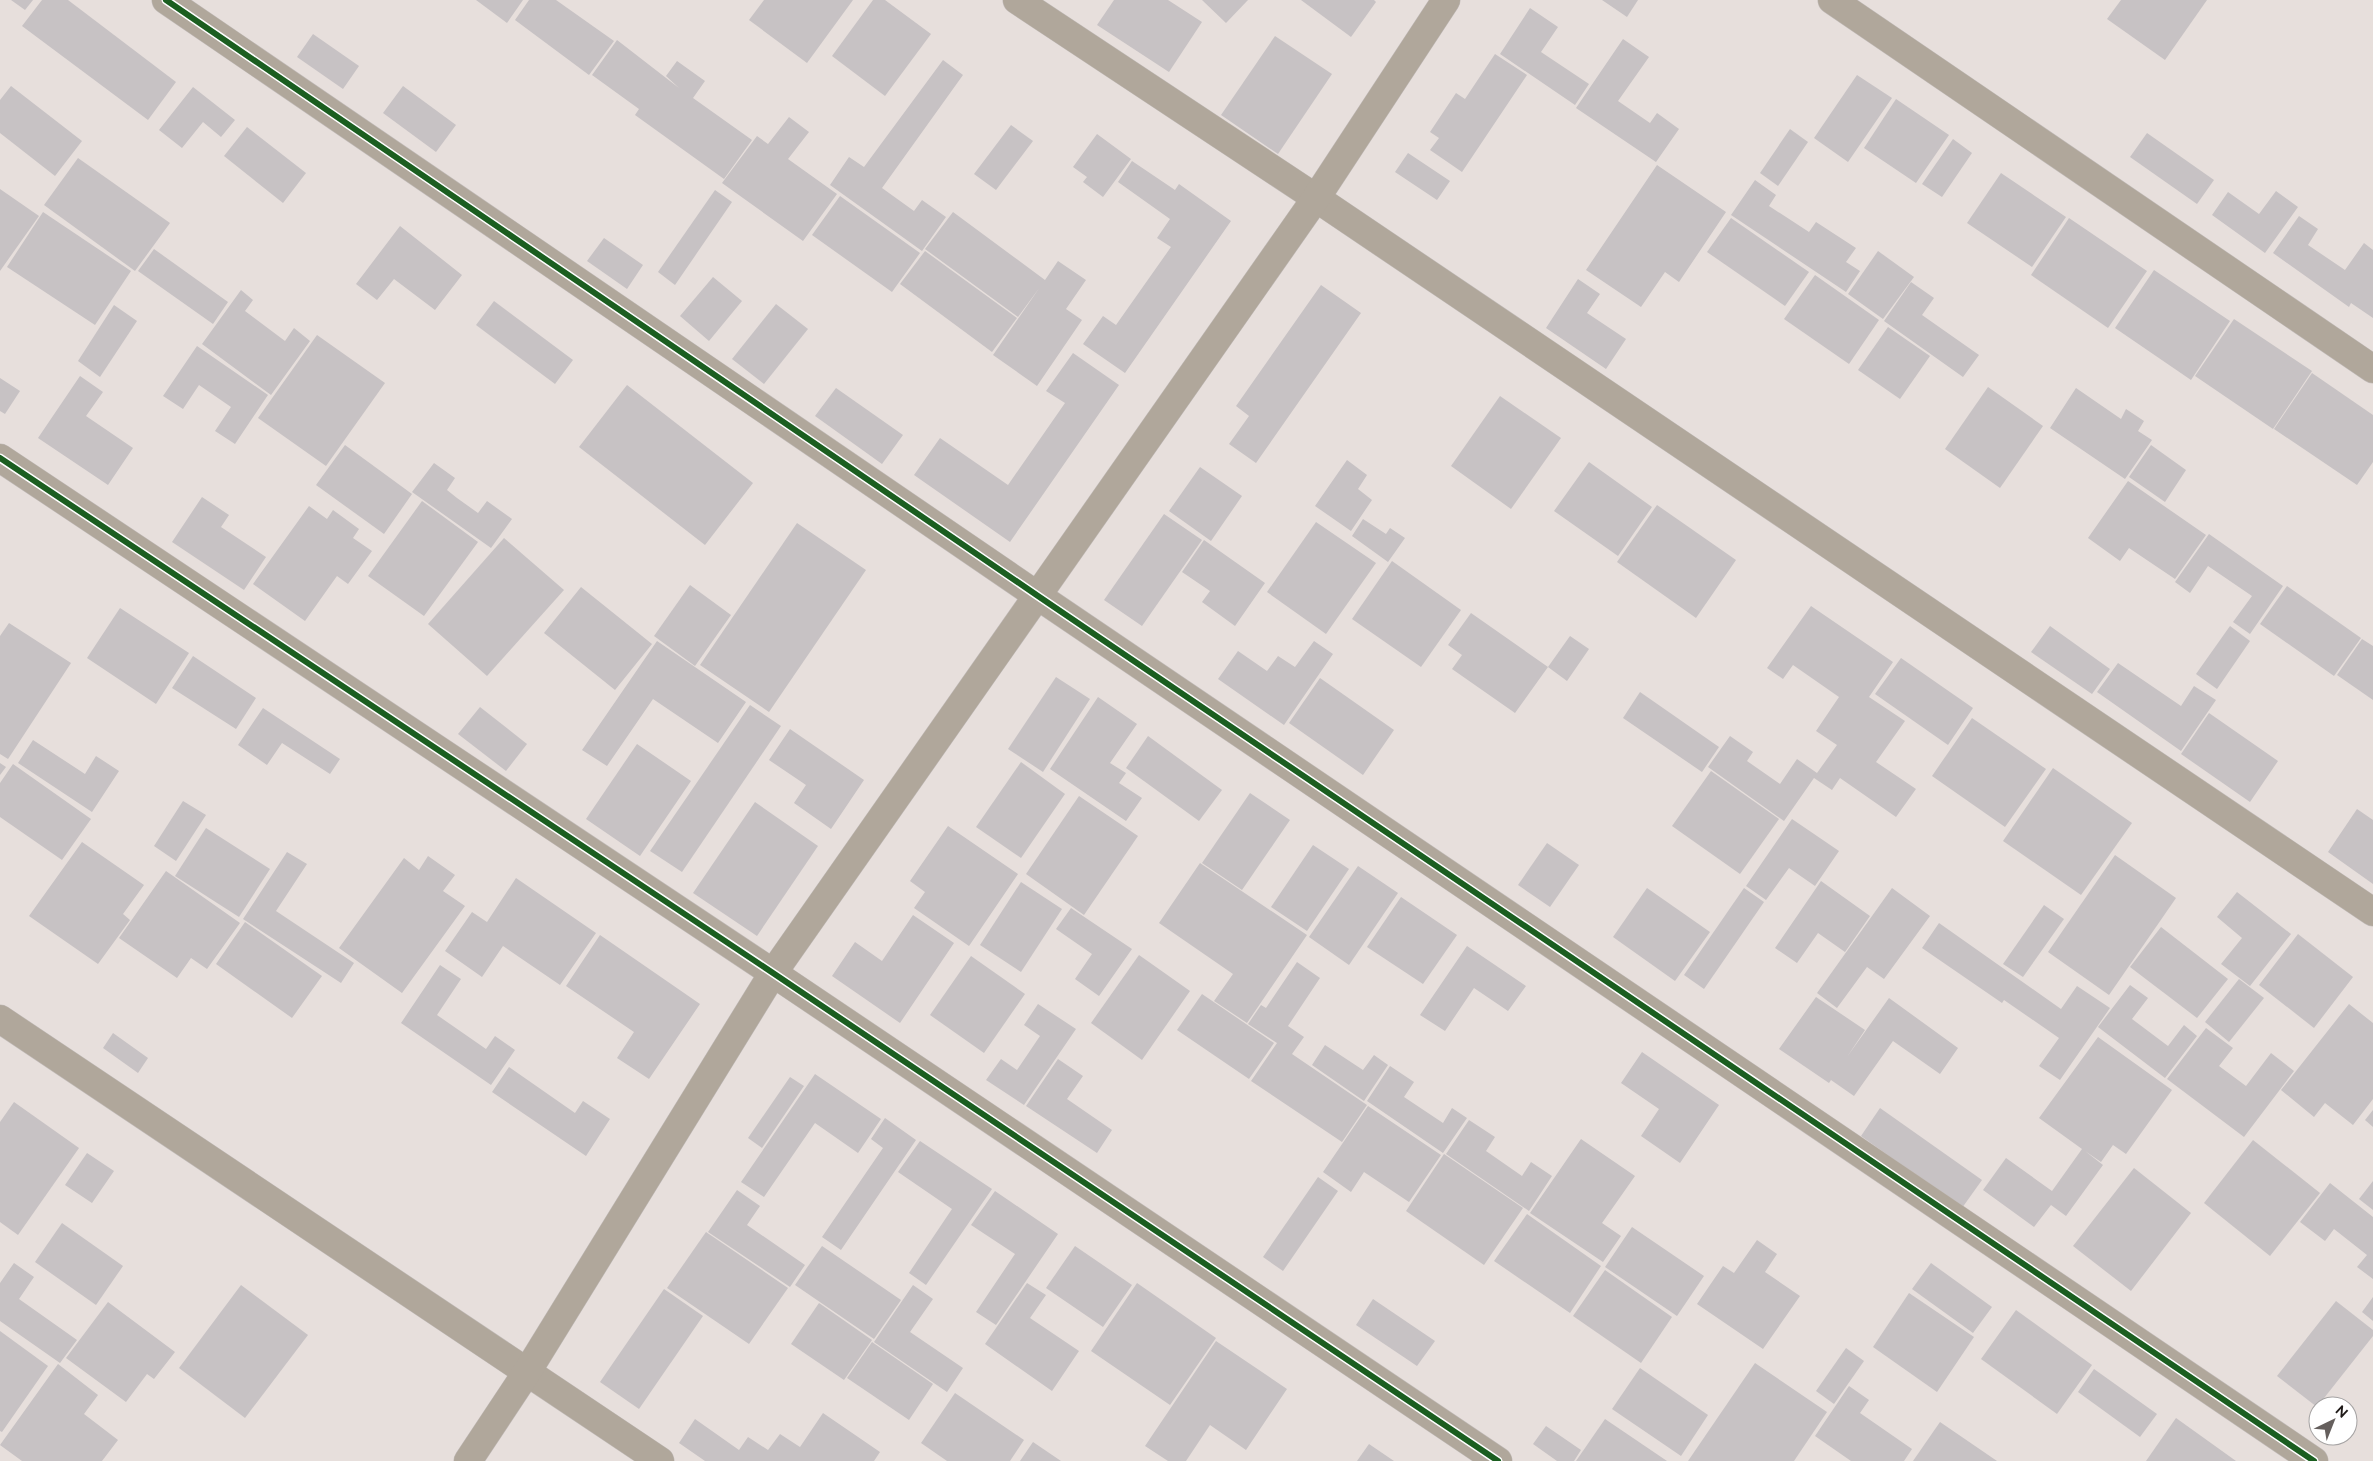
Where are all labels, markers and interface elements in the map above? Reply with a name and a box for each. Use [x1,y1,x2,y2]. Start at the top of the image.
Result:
north arrow [2308,1396,2358,1446]
text: N [2333,1402,2351,1421]

